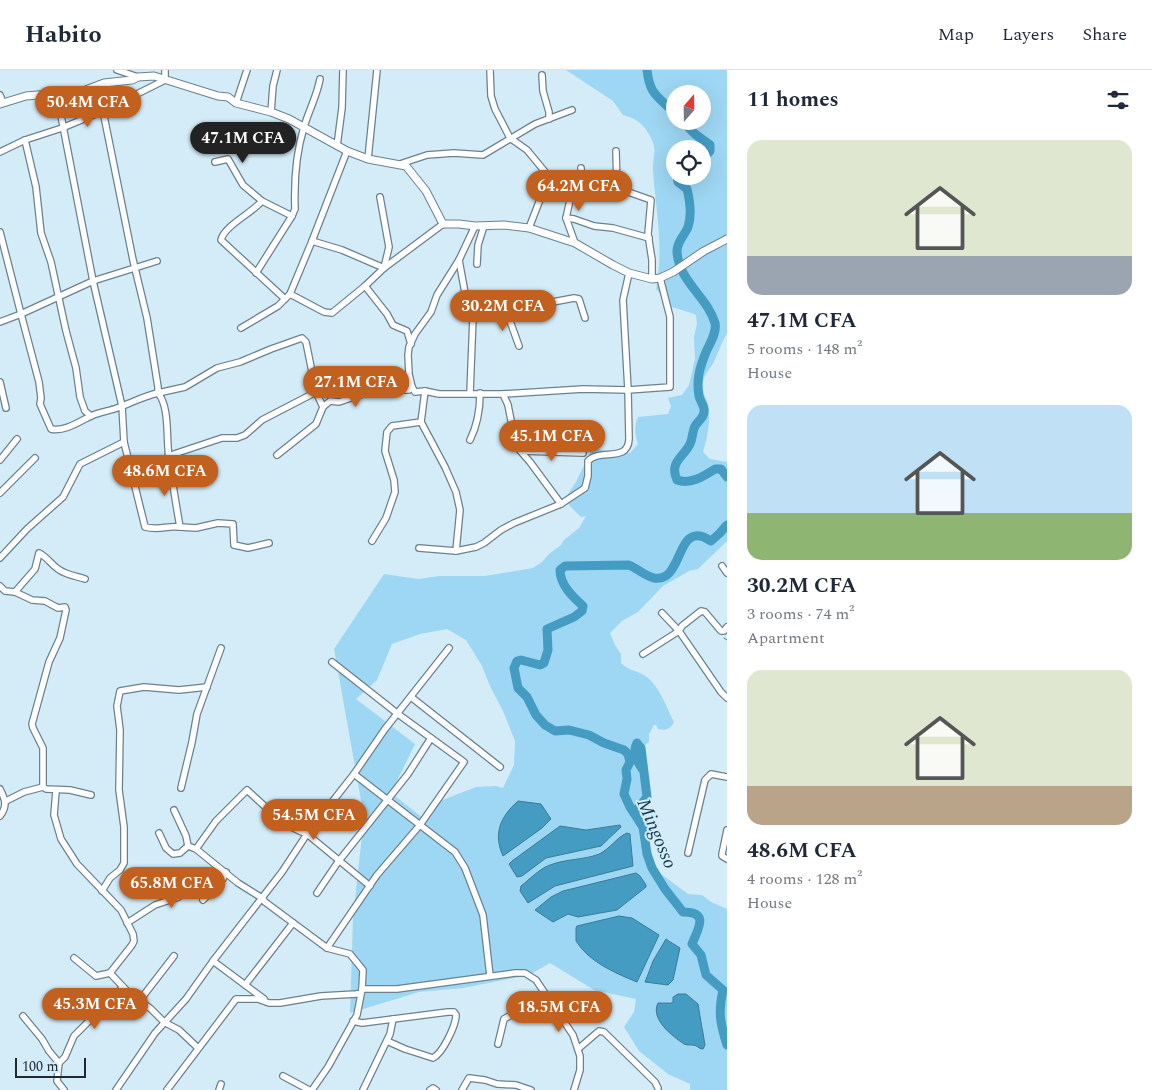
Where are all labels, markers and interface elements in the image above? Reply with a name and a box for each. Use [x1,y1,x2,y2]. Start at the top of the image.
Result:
text: Habito [25,17,102,53]
text: Map [938,21,974,48]
text: Layers [1002,21,1054,48]
text: Share [1082,21,1127,48]
text: 11 homes [747,84,839,116]
pin: 50.4M CFA [31,85,145,128]
north arrow [666,85,711,130]
map controls [666,85,711,185]
icon: filters [1104,86,1132,114]
text: 50.4M CFA [46,90,130,114]
pin: 47.1M CFA [186,122,300,164]
text: 47.1M CFA [201,126,285,150]
button: locate [666,140,711,185]
pin: 64.2M CFA [522,170,636,212]
icon: home [895,173,985,263]
text: 64.2M CFA [537,174,621,198]
pin: 30.2M CFA [446,290,560,332]
text: 30.2M CFA [461,294,545,318]
text: 47.1M CFA [747,305,857,337]
text: 5 rooms · 148 m² [747,337,862,361]
text: House [747,361,792,385]
pin: 27.1M CFA [299,366,413,408]
text: 27.1M CFA [314,370,398,394]
pin: 45.1M CFA [495,420,609,462]
text: 45.1M CFA [510,424,594,448]
icon: home [895,438,985,528]
pin: 48.6M CFA [108,454,222,497]
text: 48.6M CFA [123,459,207,483]
text: 30.2M CFA [747,570,857,602]
text: 3 rooms · 74 m² [747,602,854,626]
text: Apartment [747,626,825,650]
icon: home [895,703,985,793]
water label: Mingosso [629,794,684,873]
pin: 54.5M CFA [257,798,371,841]
text: 54.5M CFA [272,803,356,827]
text: 48.6M CFA [747,835,857,867]
pin: 65.8M CFA [115,866,229,909]
text: 4 rooms · 128 m² [747,867,862,891]
text: 65.8M CFA [130,871,214,895]
text: House [747,891,792,915]
pin: 45.3M CFA [38,988,152,1030]
pin: 18.5M CFA [502,990,616,1033]
text: 45.3M CFA [53,992,137,1016]
text: 18.5M CFA [517,995,601,1019]
scale bar [15,1055,86,1078]
text: 100 m [22,1056,59,1077]

